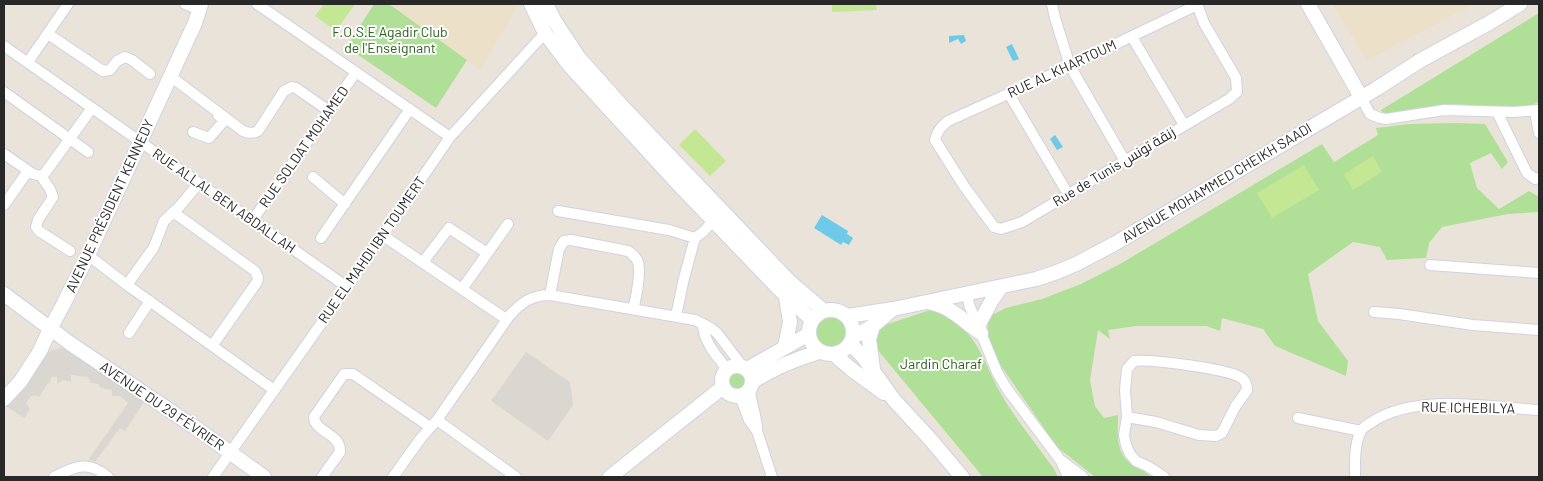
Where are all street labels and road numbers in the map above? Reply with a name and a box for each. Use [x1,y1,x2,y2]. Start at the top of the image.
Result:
street label: RUE AL KHARTOUM [1005,36,1119,102]
street label: RUE SOLDAT MOHAMED [256,83,352,211]
street label: AVENUE PRÉSIDENT KENNEDY [62,117,158,295]
street label: AVENUE MOHAMMED CHEIKH SAADI [1119,120,1315,246]
street label: Rue de Tunis زنقة تونس [1050,124,1178,210]
street label: RUE ALLAL BEN ABDALLAH [149,145,299,257]
street label: RUE EL MAHDI IBN TOUMERT [315,173,429,327]
street label: AVENUE DU 29 FÉVRIER [97,358,227,454]
street label: RUE ICHEBILYA [1421,399,1515,417]

